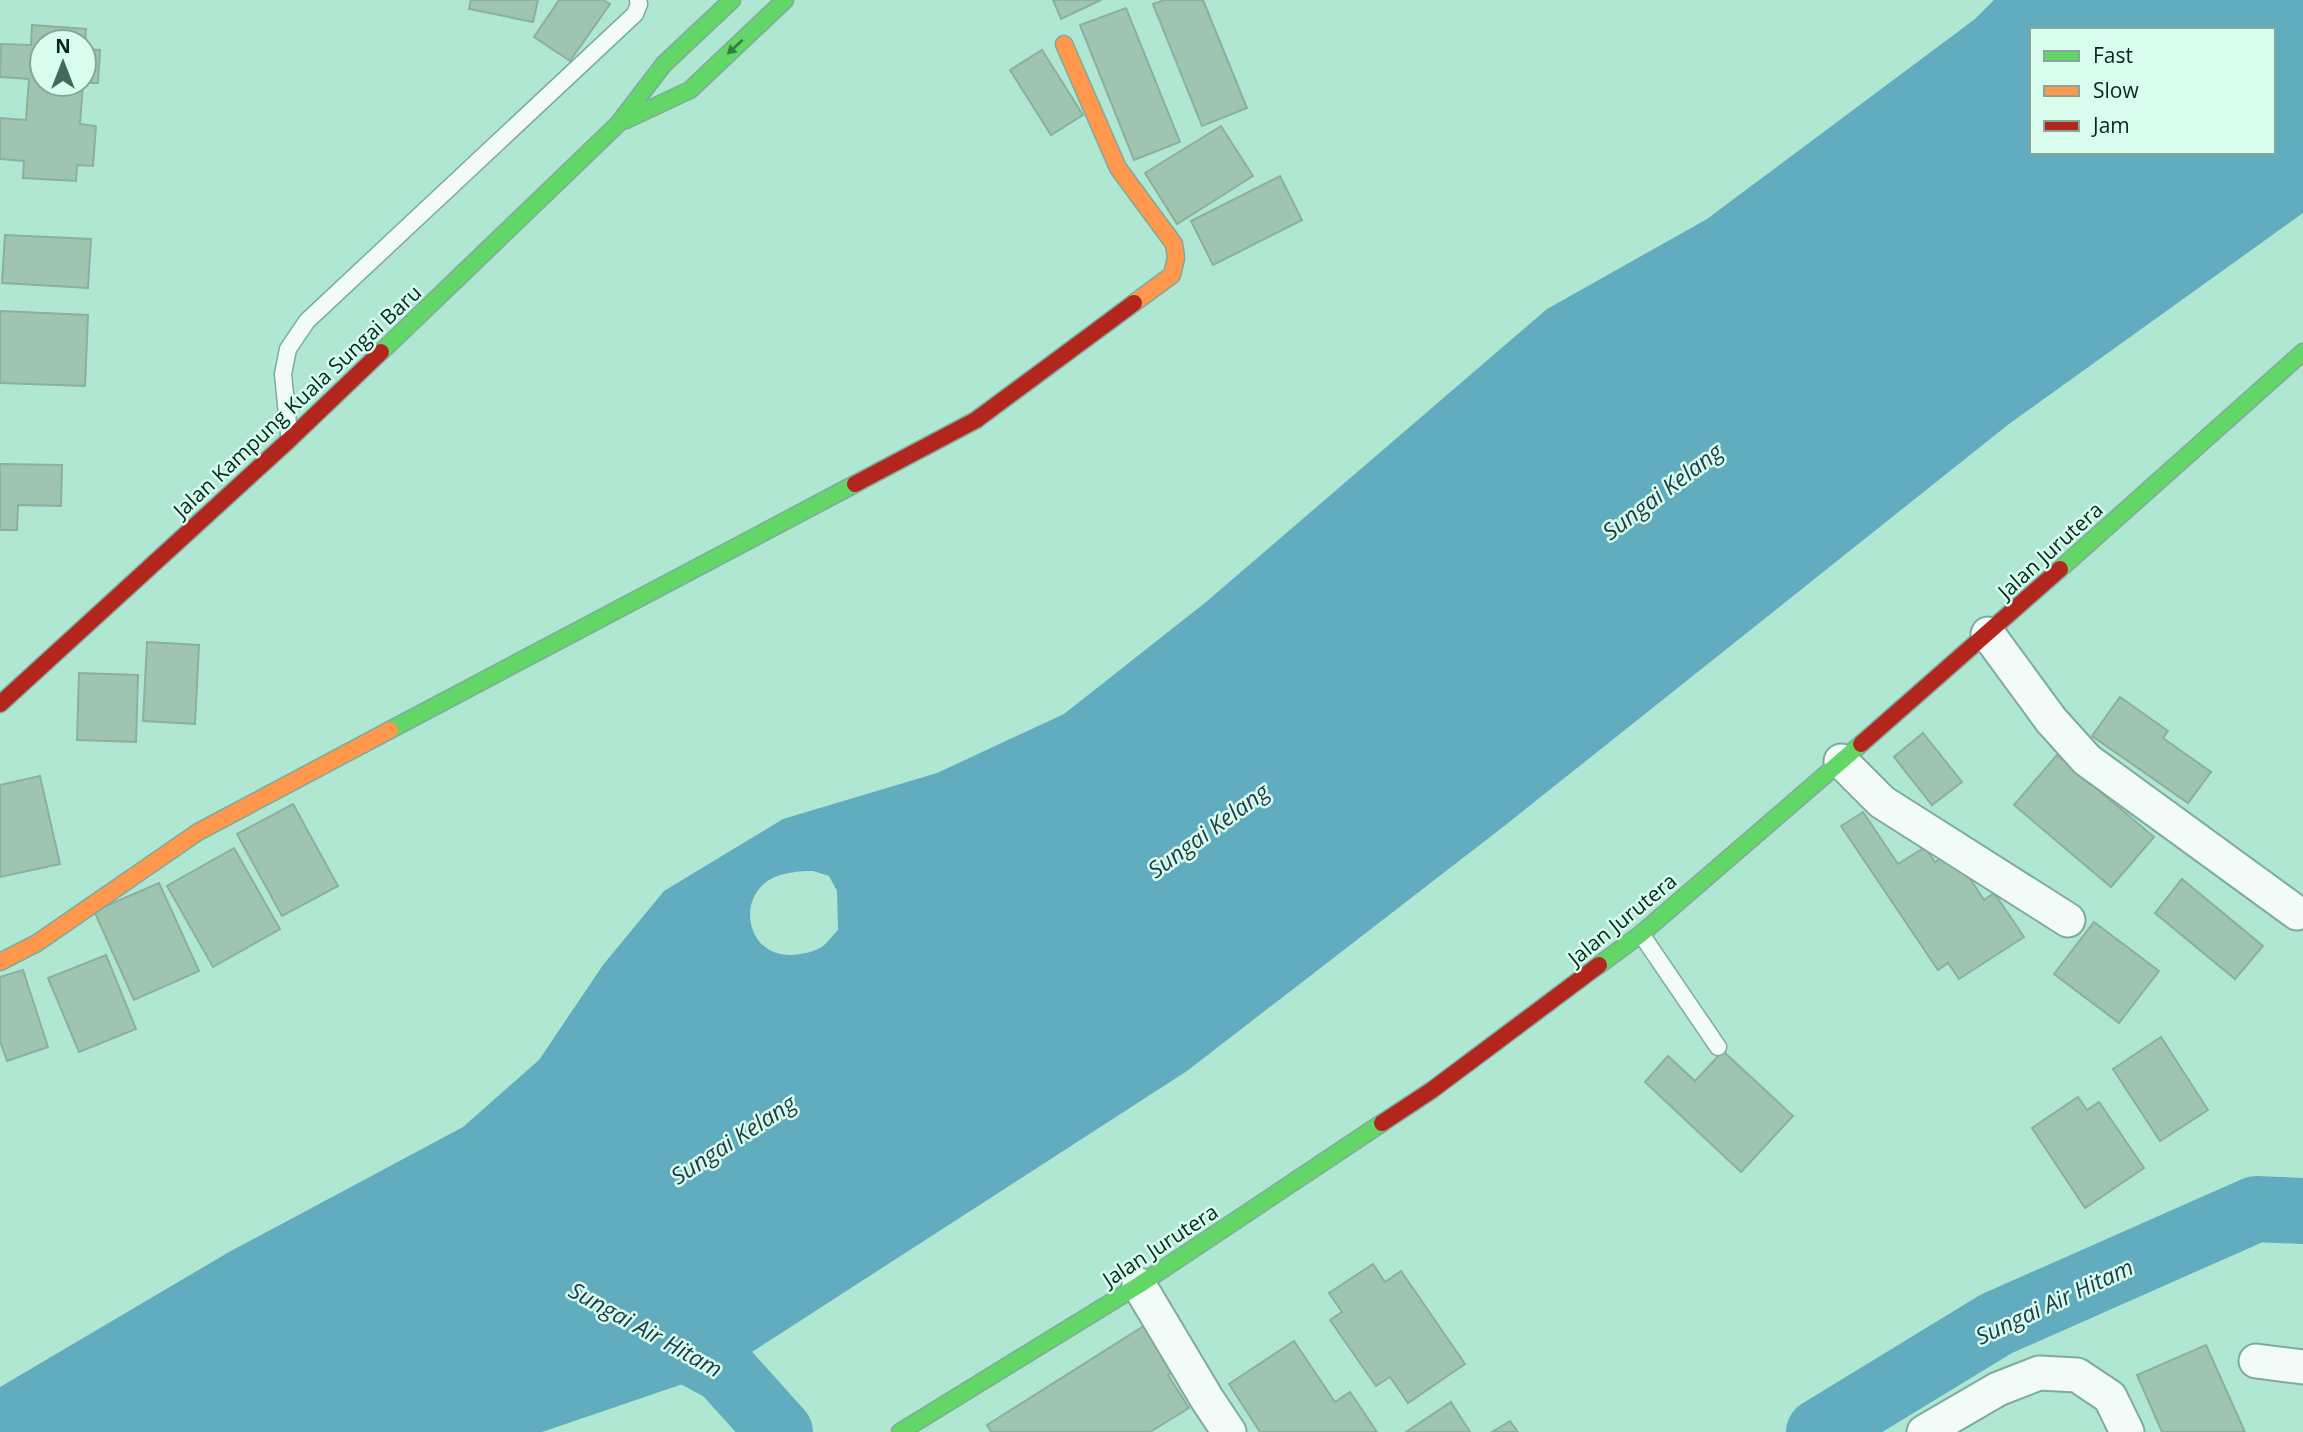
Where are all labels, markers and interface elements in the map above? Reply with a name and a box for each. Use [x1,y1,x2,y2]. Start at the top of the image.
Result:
north arrow [28,28,98,98]
legend [2030,28,2275,154]
text: N [55,33,71,59]
one-way arrow [727,38,744,54]
text: Fast [2093,41,2133,69]
text: Slow [2093,76,2139,104]
text: Jam [2091,111,2130,139]
street label: Jalan Kampung Kuala Sungai Baru [165,278,427,525]
water label: Sungai Kelang [1595,435,1730,547]
street label: Jalan Jurutera [1990,495,2108,606]
water label: Sungai Kelang [1141,774,1276,885]
street label: Jalan Jurutera [1560,867,1682,973]
water label: Sungai Kelang [664,1086,803,1191]
street label: Jalan Jurutera [1095,1197,1223,1294]
water label: Sungai Air Hitam [1970,1250,2138,1352]
water label: Sungai Air Hitam [564,1274,728,1384]

